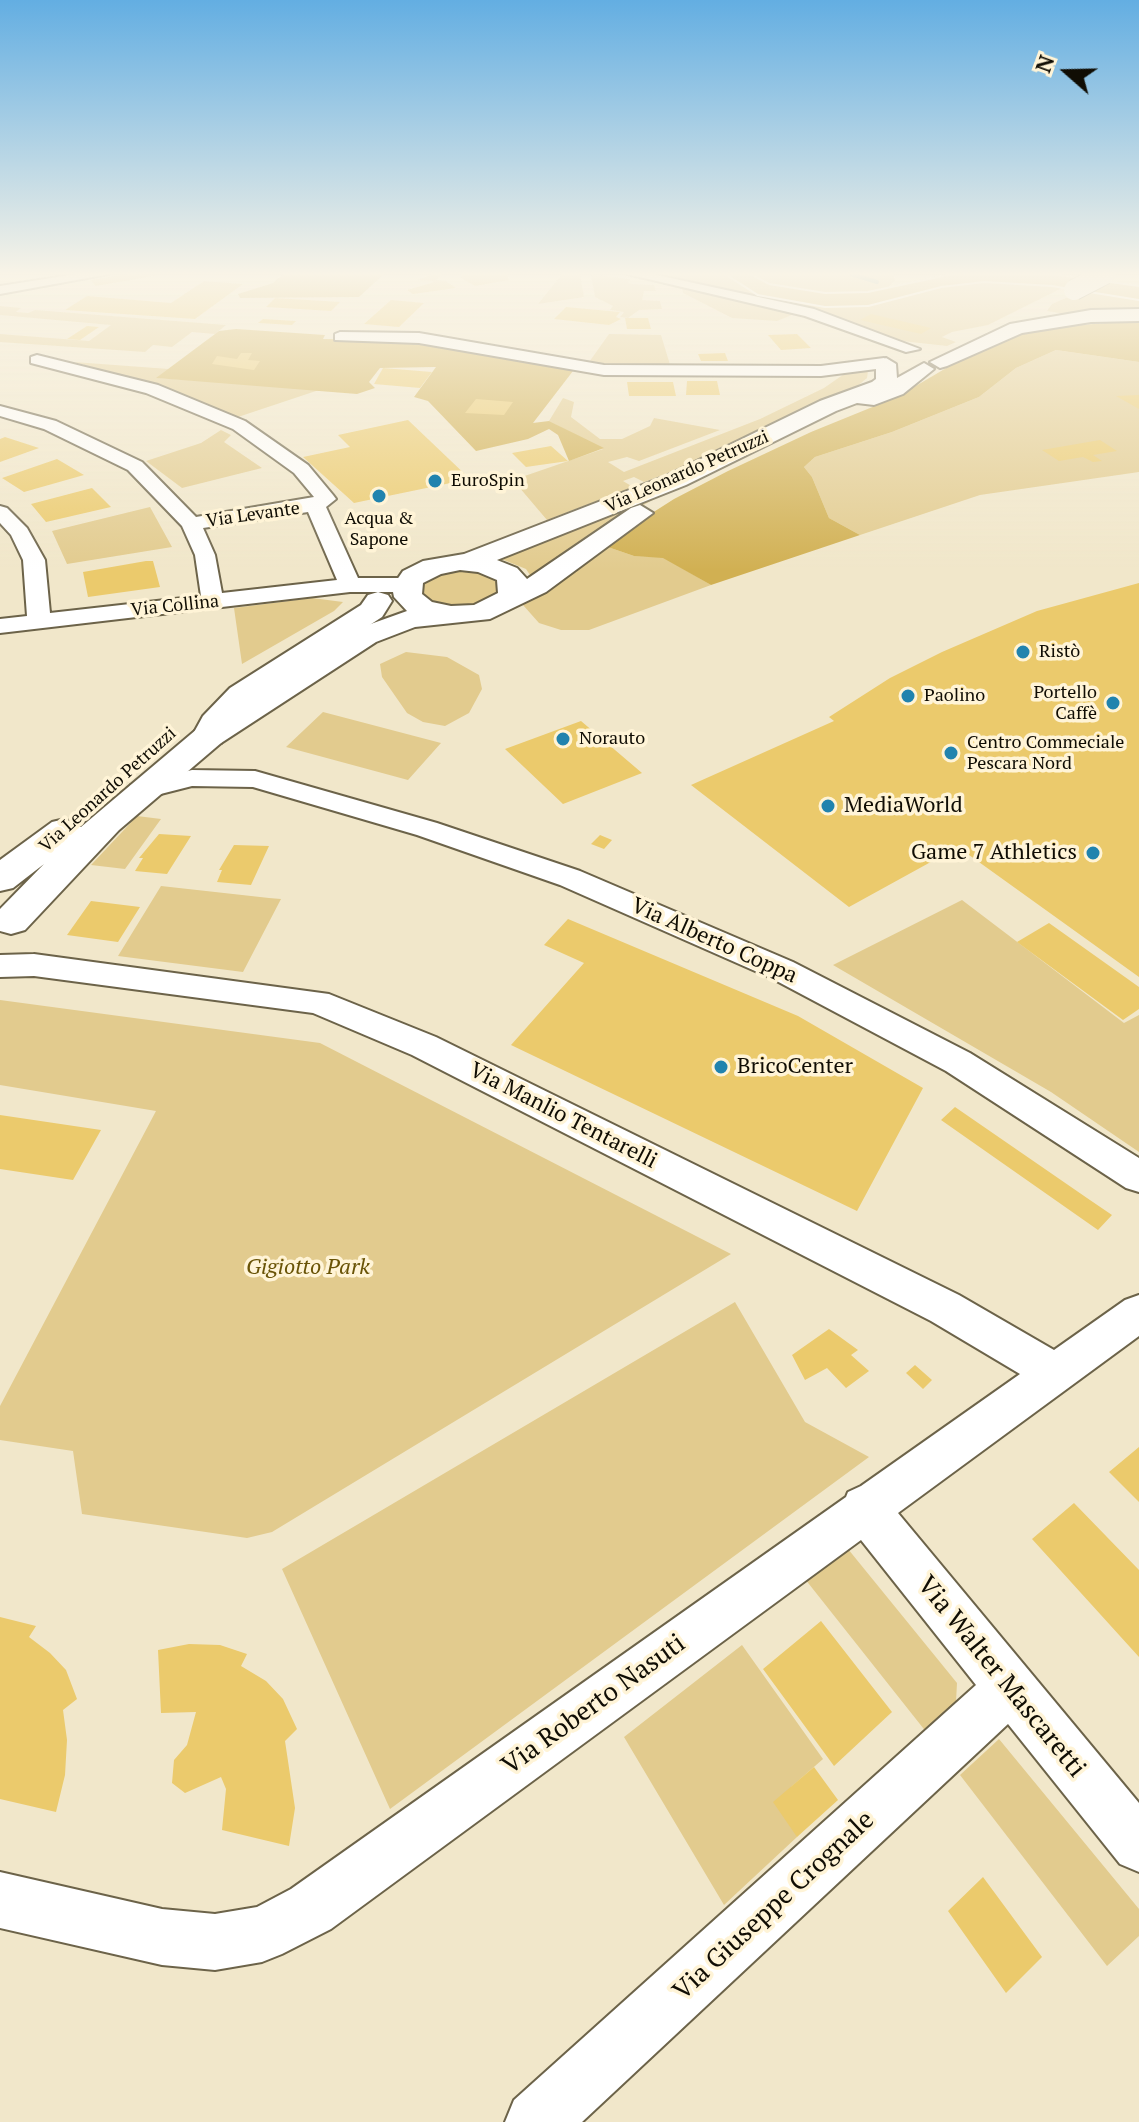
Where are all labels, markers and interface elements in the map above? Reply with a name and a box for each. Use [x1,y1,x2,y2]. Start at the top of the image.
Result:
north arrow [1027,32,1107,112]
text: N [1027,51,1060,76]
street label: Via Leonardo Petruzzi [602,426,772,518]
place label: EuroSpin [451,470,525,492]
marker: EuroSpin [426,472,444,490]
marker: Acqua & Sapone [370,487,388,505]
street label: Via Levante [205,498,301,532]
place label: Acqua & Sapone [344,508,414,550]
street label: Via Collina [130,591,220,621]
place label: Ristò [1039,641,1080,663]
marker: Ristò [1014,643,1032,661]
place label: Portello Caffè [1033,682,1097,724]
place label: Paolino [924,685,985,707]
marker: Paolino [899,687,917,705]
marker: Portello Caffè [1104,694,1122,712]
street label: Via Leonardo Petruzzi [35,723,181,857]
place label: Norauto [579,728,645,750]
marker: Norauto [554,730,572,748]
place label: Centro Commeciale Pescara Nord [967,732,1124,774]
marker: Centro Commeciale Pescara Nord [942,744,960,762]
place label: MediaWorld [844,793,963,819]
marker: MediaWorld [819,797,837,815]
place label: Game 7 Athletics [911,840,1077,866]
marker: Game 7 Athletics [1084,844,1102,862]
street label: Via Alberto Coppa [627,893,801,989]
place label: BricoCenter [737,1054,853,1080]
street label: Via Manlio Tentarelli [465,1057,661,1175]
marker: BricoCenter [712,1058,730,1076]
park label: Gigiotto Park [246,1255,370,1281]
street label: Via Walter Mascaretti [910,1570,1092,1784]
street label: Via Roberto Nasuti [496,1628,692,1782]
street label: Via Giuseppe Crognale [667,1805,881,2007]

